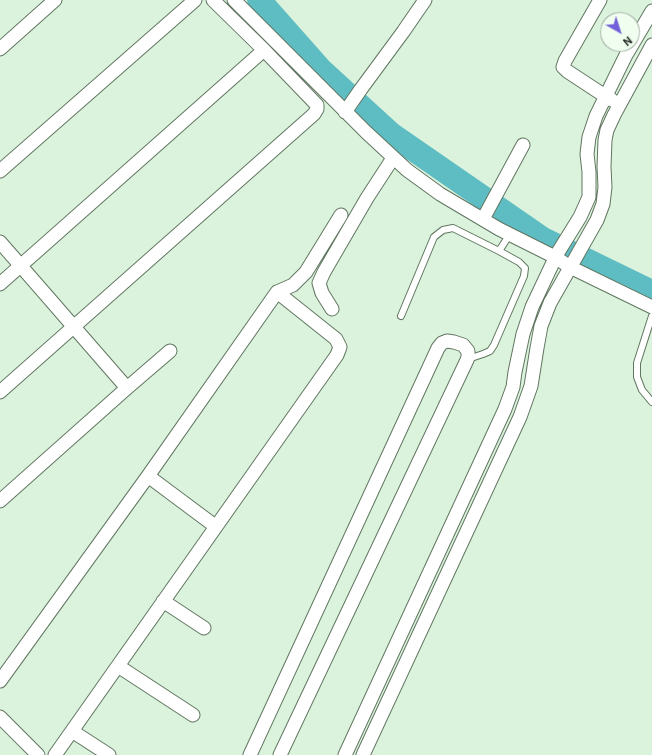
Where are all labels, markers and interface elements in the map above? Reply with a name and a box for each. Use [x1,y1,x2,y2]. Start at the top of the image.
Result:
north arrow [600,12,640,52]
text: N [620,33,634,48]

